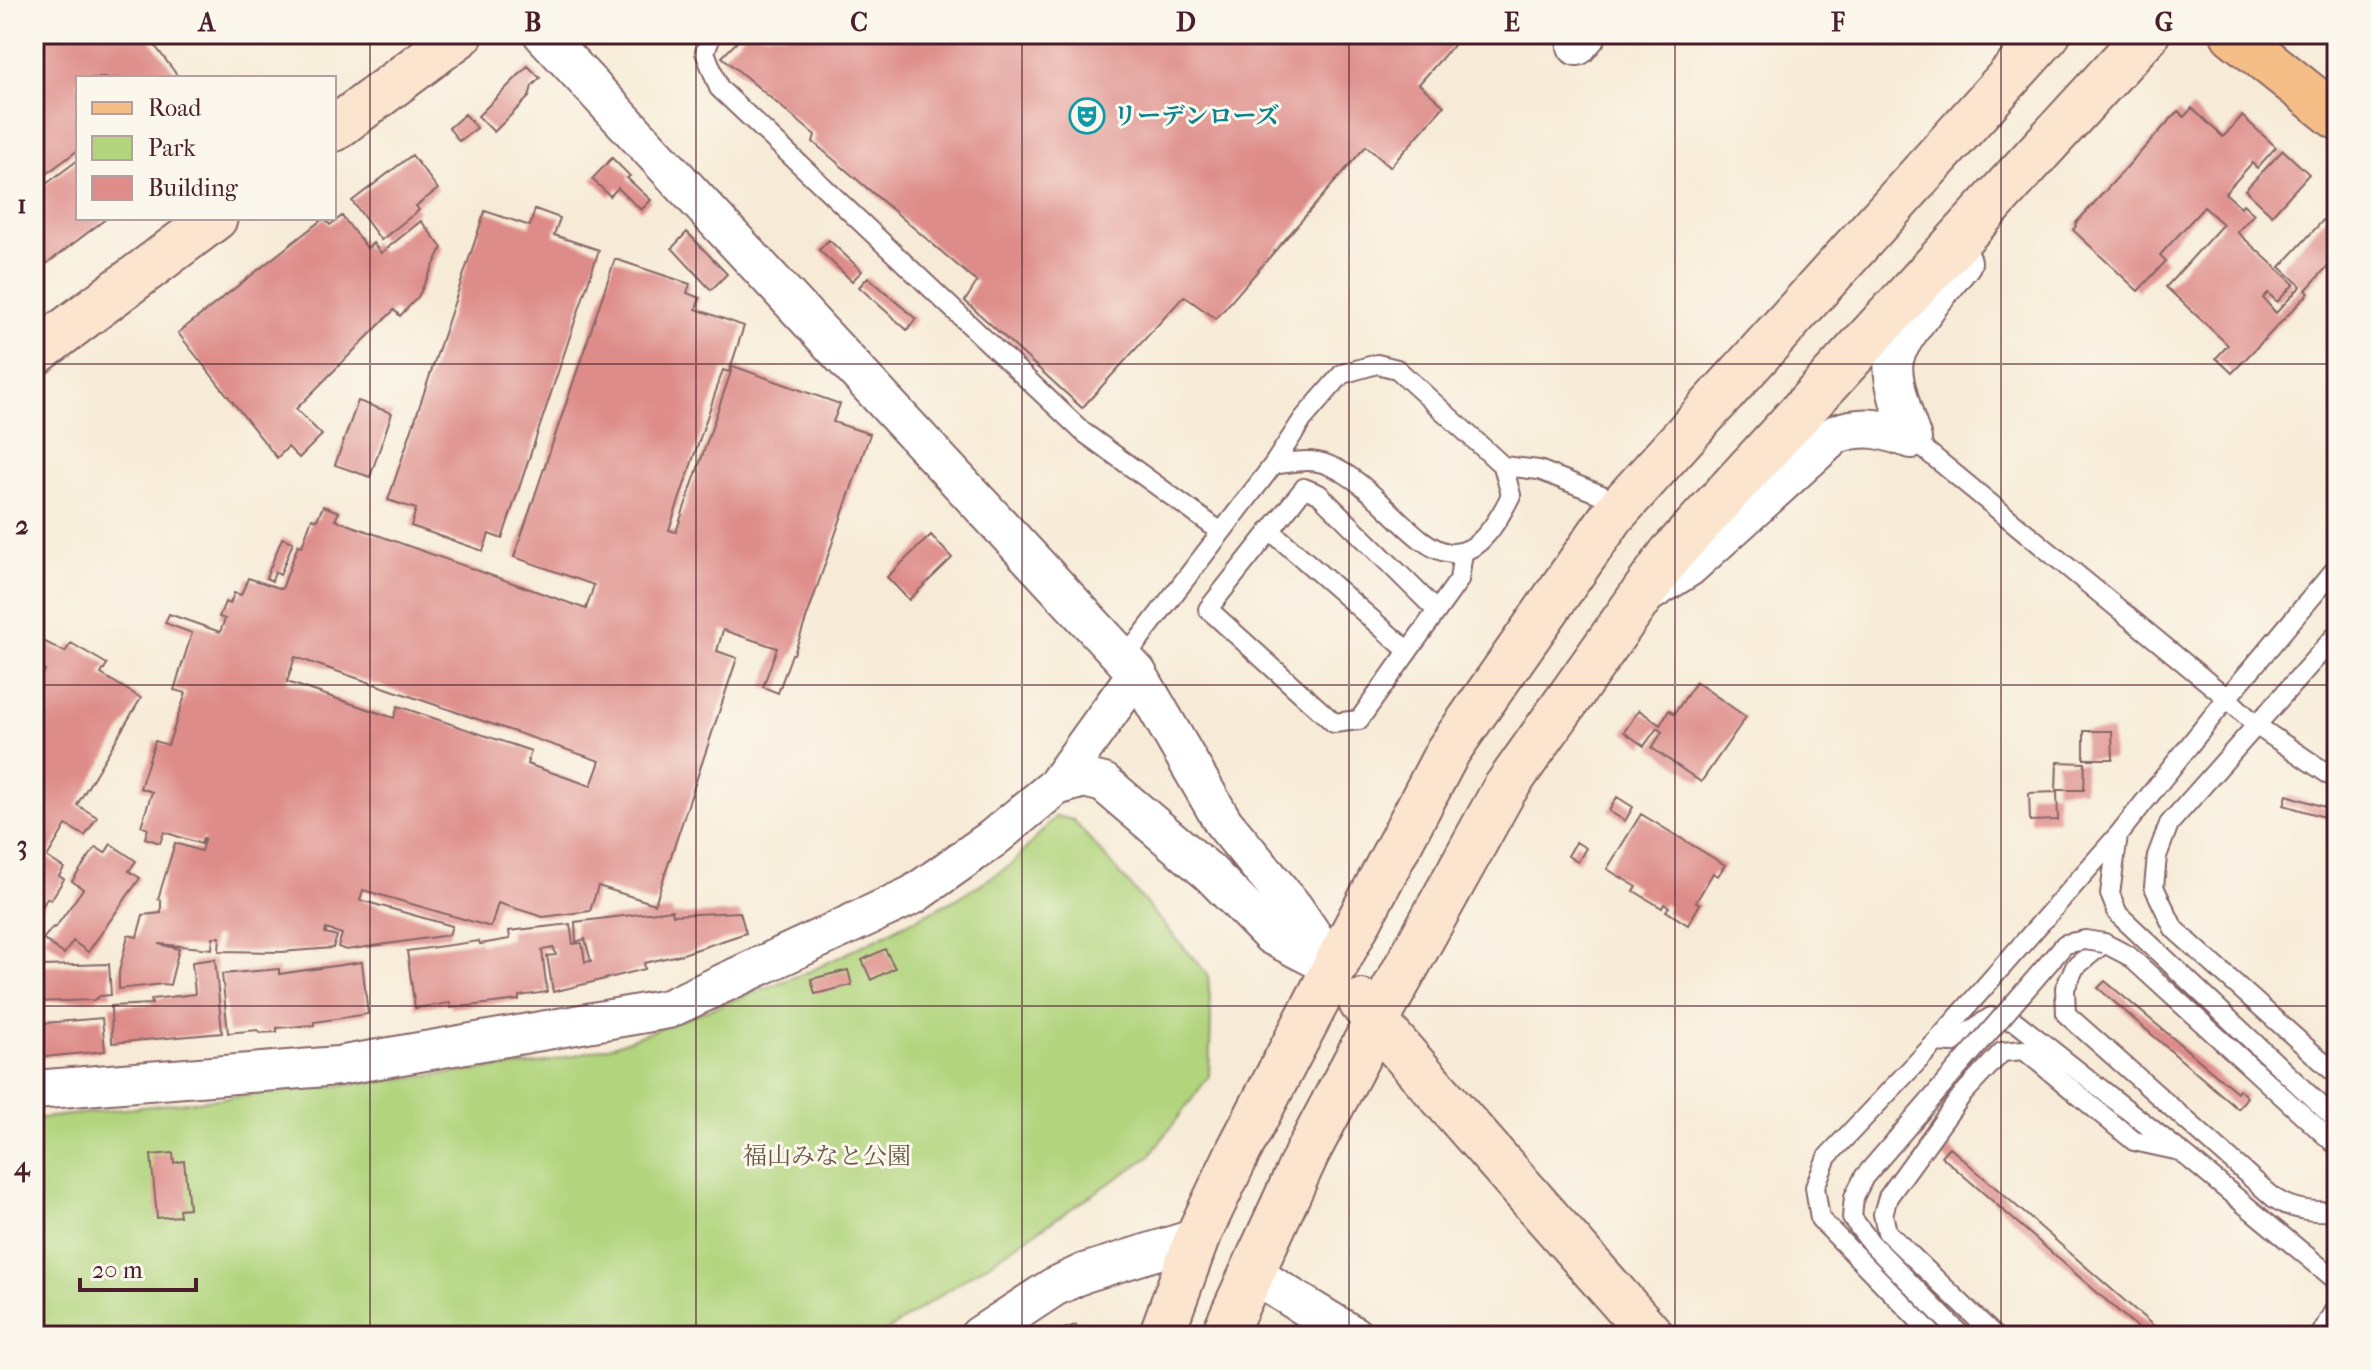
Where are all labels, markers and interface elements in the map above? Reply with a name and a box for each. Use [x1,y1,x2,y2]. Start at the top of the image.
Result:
text: A [197,7,217,38]
text: B [525,7,542,38]
text: C [850,7,868,38]
text: D [1176,7,1196,38]
text: E [1504,7,1520,38]
text: F [1830,7,1845,38]
text: G [2155,7,2173,38]
legend [76,76,336,220]
text: Road [148,94,202,122]
theatre icon: リーデンローズ [1068,97,1106,135]
place label: リーデンローズ [1113,102,1279,130]
text: Park [148,134,196,162]
text: Building [148,174,239,202]
text: 1 [17,189,27,220]
text: 2 [15,510,29,541]
text: 3 [17,830,27,861]
park label: 福山みなと公園 [743,1142,911,1170]
text: 4 [13,1151,31,1183]
scale bar [80,1242,196,1292]
text: 20 m [92,1256,143,1284]

